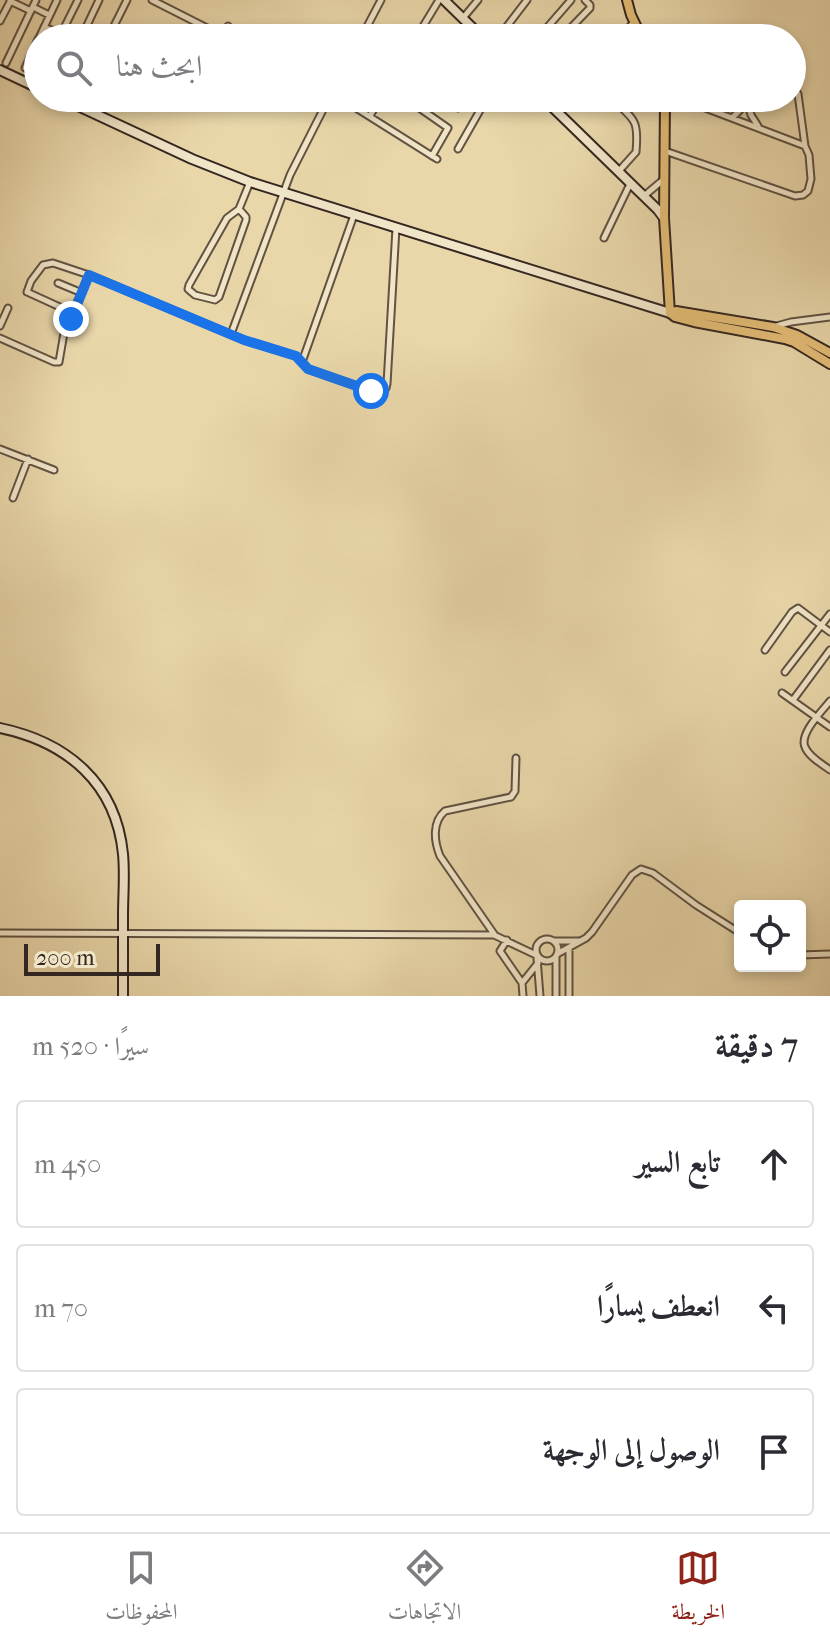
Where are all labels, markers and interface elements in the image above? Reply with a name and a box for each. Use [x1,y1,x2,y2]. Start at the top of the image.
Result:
search box [24,24,806,112]
icon: search [52,46,96,90]
text: ابحث هنا [116,49,202,84]
route end [53,301,89,337]
route start [353,373,389,409]
map controls [734,900,806,972]
button: locate [734,900,806,972]
scale bar [24,940,160,976]
text: 200 m [36,945,95,971]
text: 7 دقيقة [715,1025,798,1065]
text: سيرًا · 520 m [32,1031,149,1062]
icon: ahead [752,1142,796,1186]
text: تابع السير [635,1145,720,1180]
text: 450 m [34,1149,101,1180]
icon: left [752,1286,796,1330]
text: انعطف يسارًا [597,1289,720,1324]
text: 70 m [34,1293,88,1324]
icon: arrive [752,1430,796,1474]
text: الوصول إلى الوجهة [543,1433,720,1468]
tab: المحفوظات [105,1546,178,1633]
tab: الاتجاهات [388,1546,461,1633]
tab: الخريطة [671,1546,725,1633]

